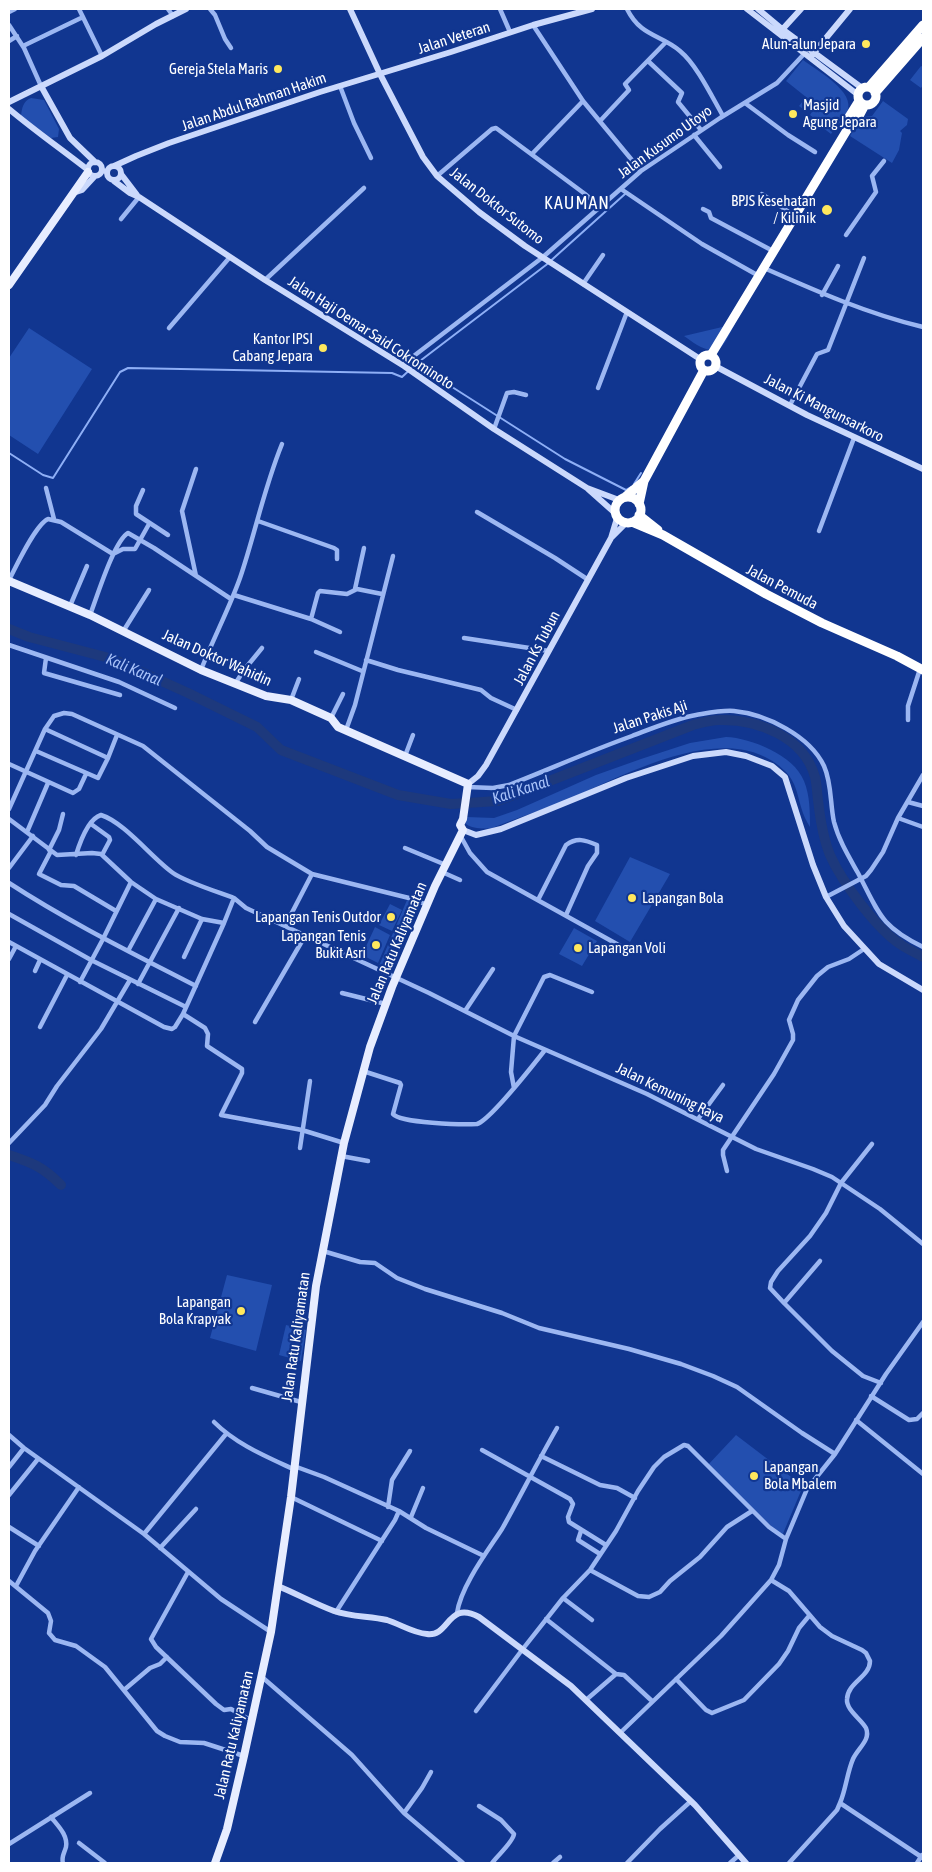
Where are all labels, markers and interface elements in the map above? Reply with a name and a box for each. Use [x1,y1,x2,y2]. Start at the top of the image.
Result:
street label: Jalan Veteran [415,18,493,58]
place label: Alun-alun Jepara [762,35,856,53]
marker: Alun-alun Jepara [860,38,872,50]
place label: Gereja Stela Maris [169,60,268,78]
marker: Gereja Stela Maris [272,63,284,75]
street label: Jalan Abdul Rahman Hakim [179,69,329,135]
place label: Masjid Agung Jepara [803,96,877,131]
street label: Jalan Kusumo Utoyo [614,102,716,182]
marker: Masjid Agung Jepara [787,108,799,120]
street label: Jalan Doktor Sutomo [446,164,548,248]
district label: KAUMAN [543,192,611,214]
place label: BPJS Kesehatan / Kilinik [731,192,816,227]
marker: BPJS Kesehatan / Kilinik [820,203,834,217]
street label: Jalan Haji Oemar Said Cokrominoto [285,273,457,393]
place label: Kantor IPSI Cabang Jepara [233,330,313,365]
marker: Kantor IPSI Cabang Jepara [317,342,329,354]
street label: Jalan Ki Mangunsarkoro [761,370,887,446]
street label: Jalan Pemuda [743,561,821,613]
street label: Jalan Ks Tubun [510,608,564,688]
street label: Jalan Doktor Wahidin [160,626,274,690]
water label: Kali Kanal [103,650,165,690]
street label: Jalan Pakis Aji [610,697,690,737]
water label: Kali Kanal [490,772,552,808]
street label: Jalan Ratu Kaliyamatan [363,879,431,1007]
place label: Lapangan Bola [642,889,724,907]
marker: Lapangan Bola [626,892,638,904]
place label: Lapangan Tenis Outdor [255,908,381,926]
marker: Lapangan Tenis Outdor [385,911,397,923]
place label: Lapangan Tenis Bukit Asri [281,927,366,962]
marker: Lapangan Tenis Bukit Asri [370,939,382,951]
place label: Lapangan Voli [588,939,666,957]
marker: Lapangan Voli [572,942,584,954]
street label: Jalan Kemuning Raya [613,1059,727,1127]
street label: Jalan Ratu Kaliyamatan [278,1271,314,1403]
place label: Lapangan Bola Krapyak [159,1293,231,1328]
marker: Lapangan Bola Krapyak [235,1305,247,1317]
place label: Lapangan Bola Mbalem [764,1458,837,1493]
marker: Lapangan Bola Mbalem [748,1470,760,1482]
street label: Jalan Ratu Kaliyamatan [211,1669,257,1801]

